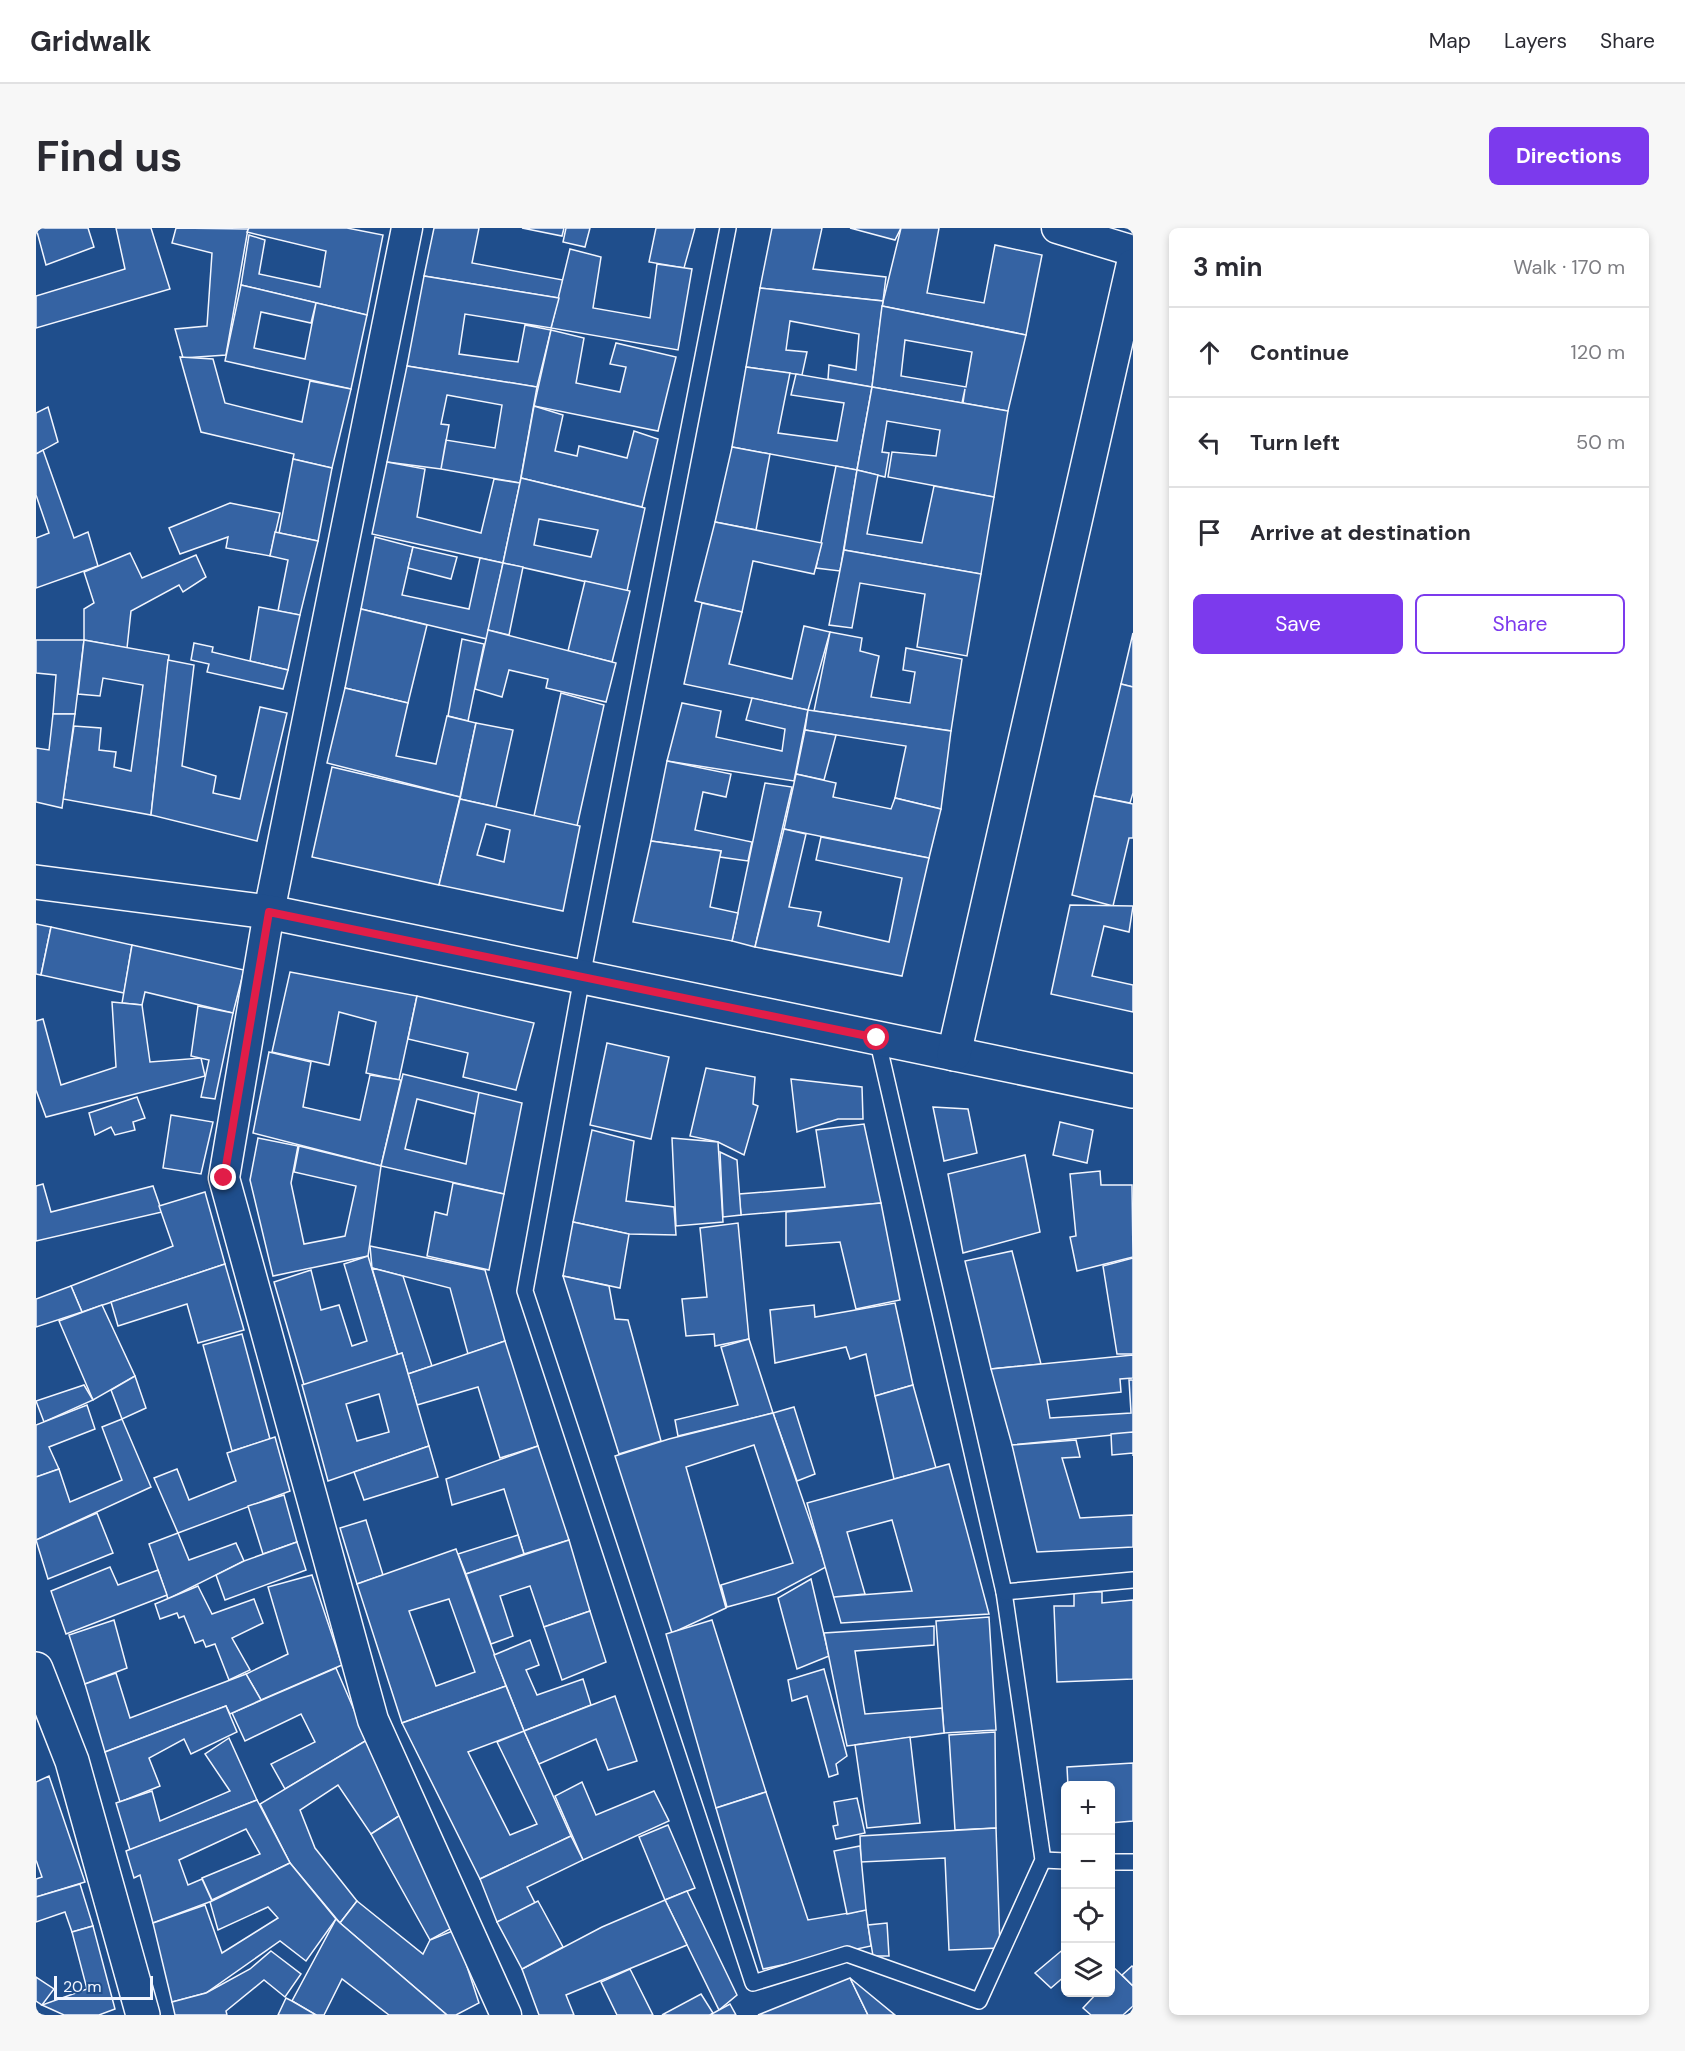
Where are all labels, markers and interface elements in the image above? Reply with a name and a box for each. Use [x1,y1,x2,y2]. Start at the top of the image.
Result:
text: Gridwalk [30,23,152,60]
text: Map [1429,27,1471,55]
text: Layers [1504,27,1567,55]
text: Share [1600,27,1655,55]
button: Directions [1489,127,1649,185]
text: Find us [36,129,182,184]
text: 3 min [1193,250,1262,284]
text: Walk · 170 m [1513,254,1625,280]
icon: ahead [1193,336,1226,369]
text: Continue [1250,338,1349,367]
text: 120 m [1571,339,1625,365]
icon: left [1193,426,1226,459]
text: Turn left [1250,428,1340,457]
text: 50 m [1576,429,1625,455]
icon: arrive [1193,516,1226,549]
text: Arrive at destination [1250,518,1471,547]
button: Save [1193,594,1403,654]
button: Share [1415,594,1625,654]
route start [863,1024,889,1050]
route end [210,1164,236,1190]
map controls [1061,1781,1115,1997]
button: + [1061,1781,1115,1835]
button: − [1061,1835,1115,1889]
button: locate [1061,1889,1115,1943]
button: layers [1061,1943,1115,1997]
scale bar [54,1973,153,2000]
text: 20 m [63,1976,102,1997]

